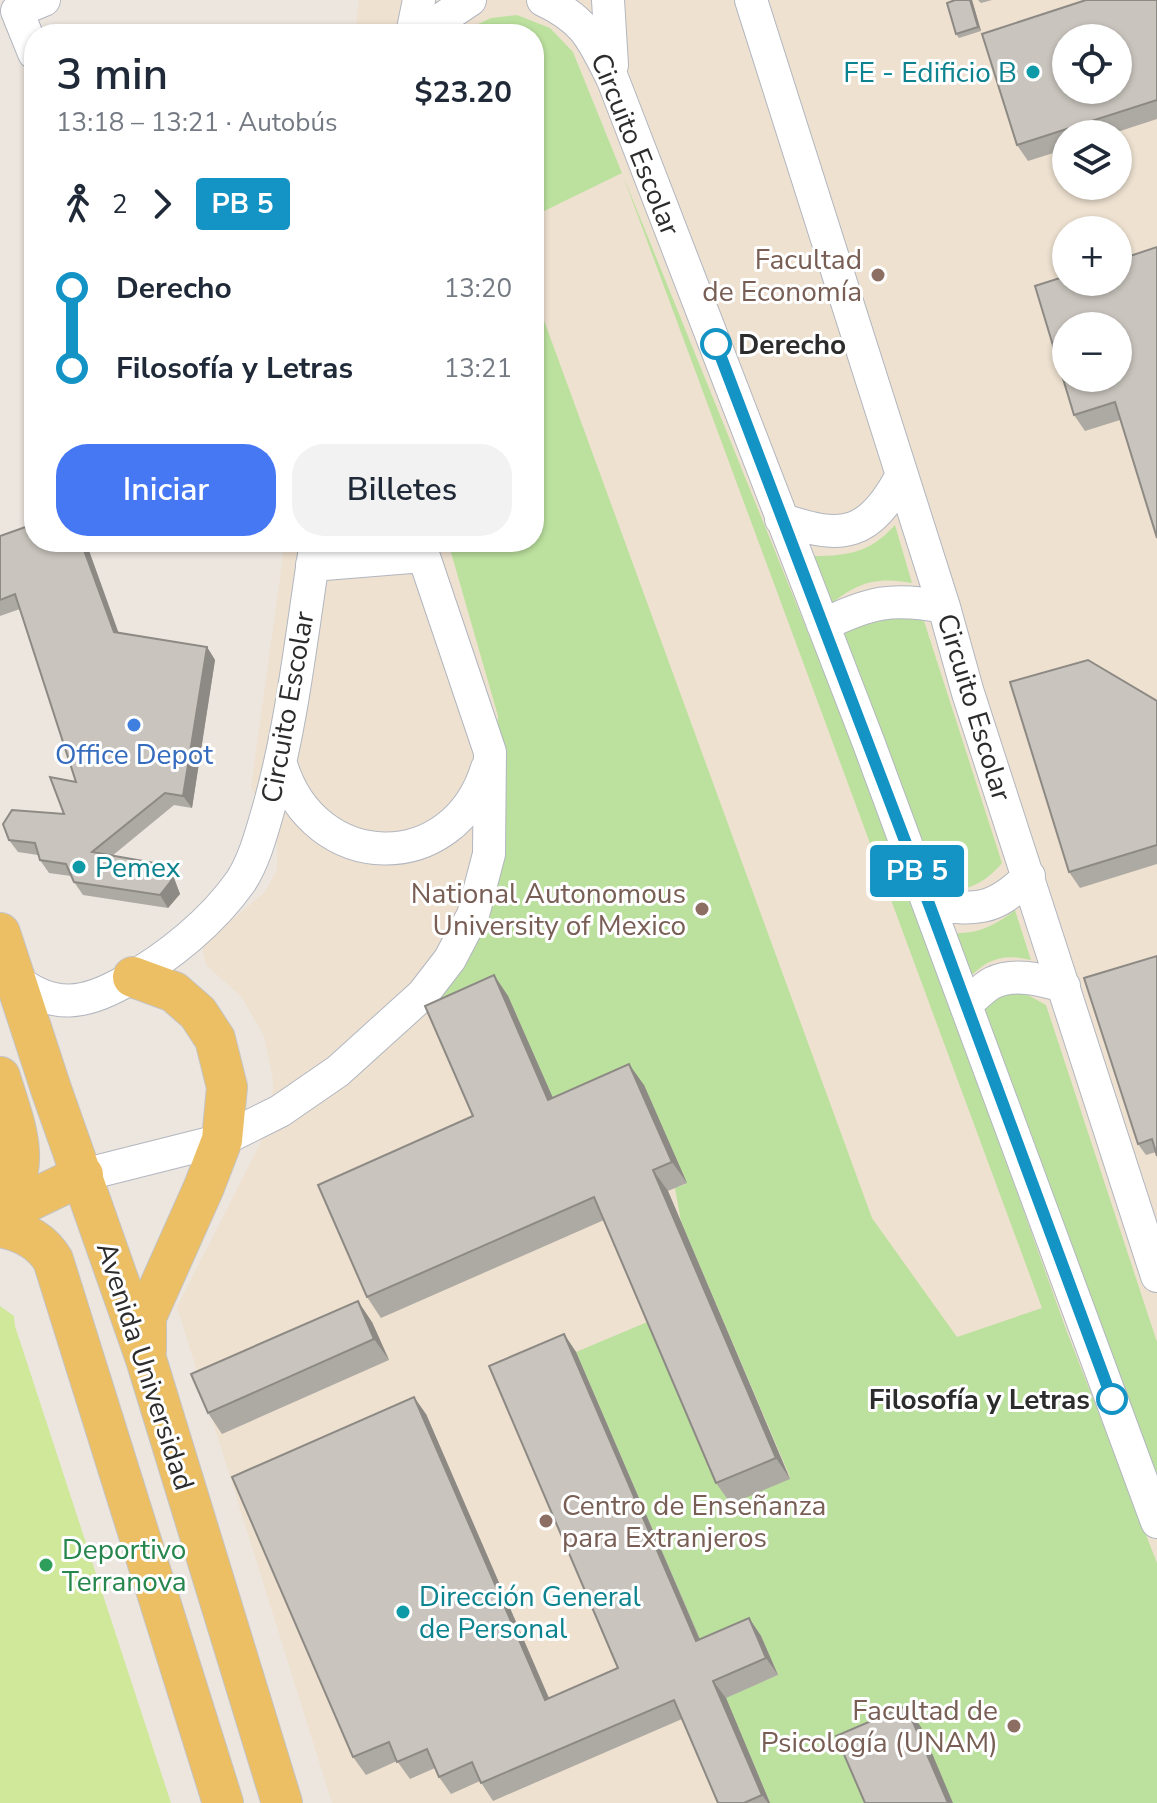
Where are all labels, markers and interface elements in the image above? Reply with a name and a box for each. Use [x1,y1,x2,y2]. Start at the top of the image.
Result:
map controls [1052,24,1132,392]
button: locate [1052,24,1132,104]
text: 3 min [56,45,168,105]
street label: Circuito Escolar [581,47,689,241]
place label: FE - Edificio B [843,54,1017,92]
marker: FE - Edificio B [1024,63,1042,81]
text: $23.20 [415,72,512,113]
text: 13:18 – 13:21 · Autobús [56,105,338,140]
button: layers [1052,120,1132,200]
icon: walk [56,182,100,226]
icon: forward [140,182,184,226]
text: PB 5 [212,185,274,223]
text: 2 [112,187,128,222]
button: + [1052,216,1132,296]
place label: Facultad de Economía [702,241,862,311]
marker: Facultad de Economía [869,266,887,284]
text: Derecho [116,268,232,309]
text: 13:20 [444,271,512,306]
button: − [1052,312,1132,392]
place label: Derecho [738,326,846,364]
marker: Derecho [701,329,731,359]
text: Filosofía y Letras [116,348,353,389]
text: 13:21 [444,351,512,386]
button: Iniciar [56,444,276,536]
button: Billetes [292,444,512,536]
street label: Circuito Escolar [252,608,324,806]
street label: Circuito Escolar [928,609,1021,805]
marker: Office Depot [125,716,143,734]
place label: Office Depot [55,736,213,774]
line badge: PB 5 [861,845,973,897]
place label: Pemex [95,849,181,887]
text: PB 5 [886,852,948,890]
marker: Pemex [70,858,88,876]
place label: National Autonomous University of Mexico [411,875,686,945]
marker: National Autonomous University of Mexico [693,900,711,918]
street label: Avenida Universidad [87,1237,203,1495]
place label: Filosofía y Letras [869,1381,1090,1419]
marker: Filosofía y Letras [1097,1384,1127,1414]
place label: Centro de Enseñanza para Extranjeros [562,1487,826,1557]
marker: Centro de Enseñanza para Extranjeros [537,1512,555,1530]
place label: Deportivo Terranova [62,1531,187,1601]
marker: Deportivo Terranova [37,1556,55,1574]
place label: Dirección General de Personal [419,1578,642,1648]
marker: Dirección General de Personal [394,1603,412,1621]
place label: Facultad de Psicología (UNAM) [761,1692,998,1762]
marker: Facultad de Psicología (UNAM) [1005,1717,1023,1735]

